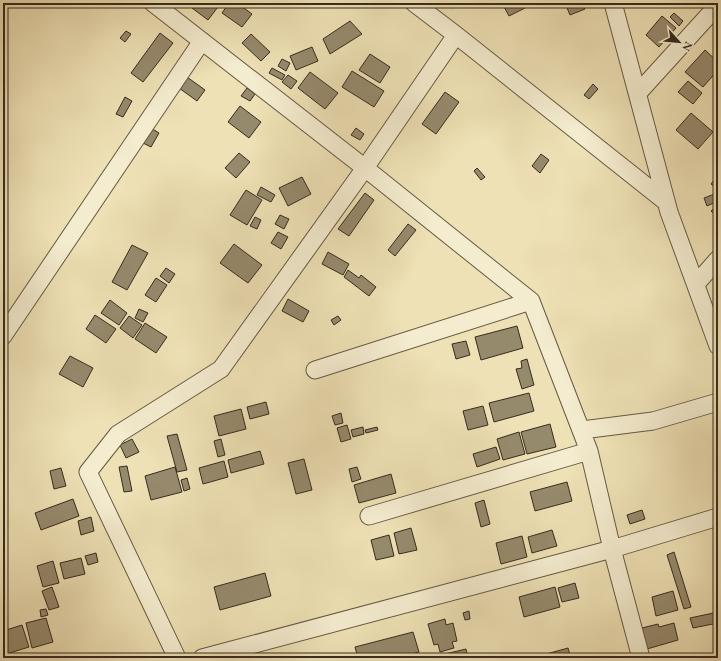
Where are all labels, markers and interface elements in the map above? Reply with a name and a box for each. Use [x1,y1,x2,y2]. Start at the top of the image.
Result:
north arrow [659,22,699,62]
text: N [680,39,696,54]

